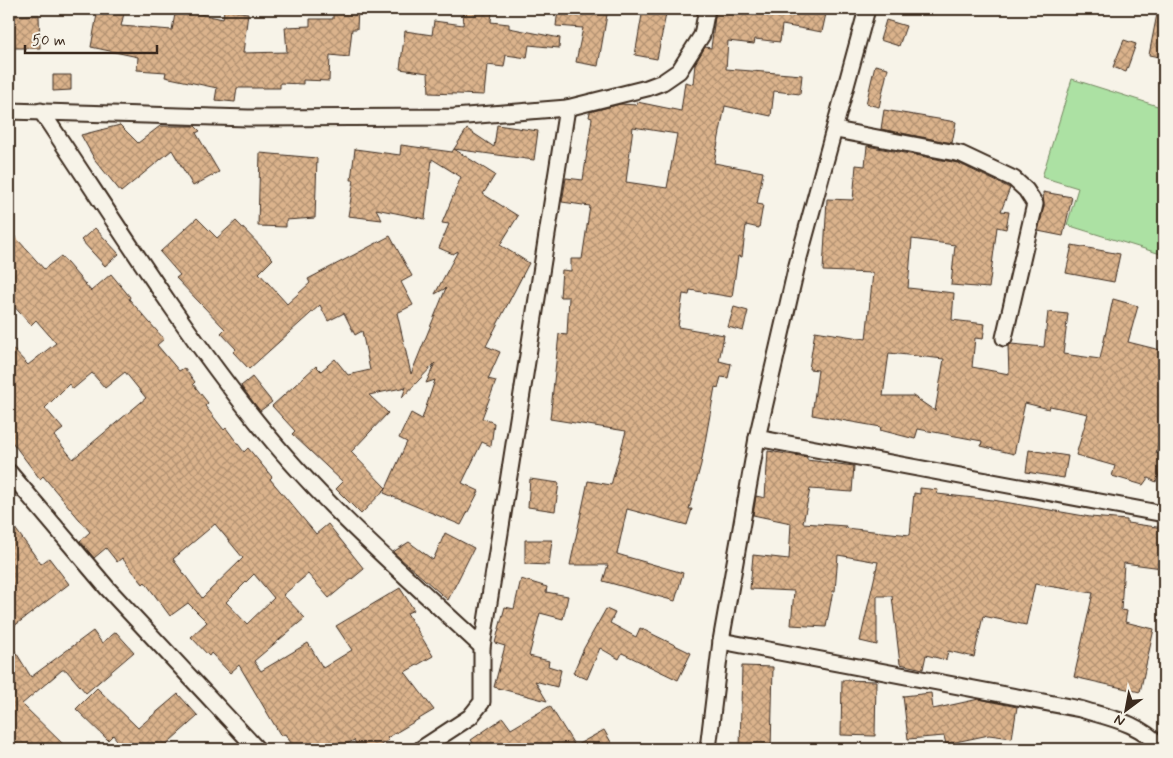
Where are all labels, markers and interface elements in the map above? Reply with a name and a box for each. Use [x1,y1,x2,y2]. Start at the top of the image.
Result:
scale bar [25,22,158,54]
text: 50 m [32,31,66,51]
north arrow [1100,686,1150,736]
text: N [1111,710,1128,730]

